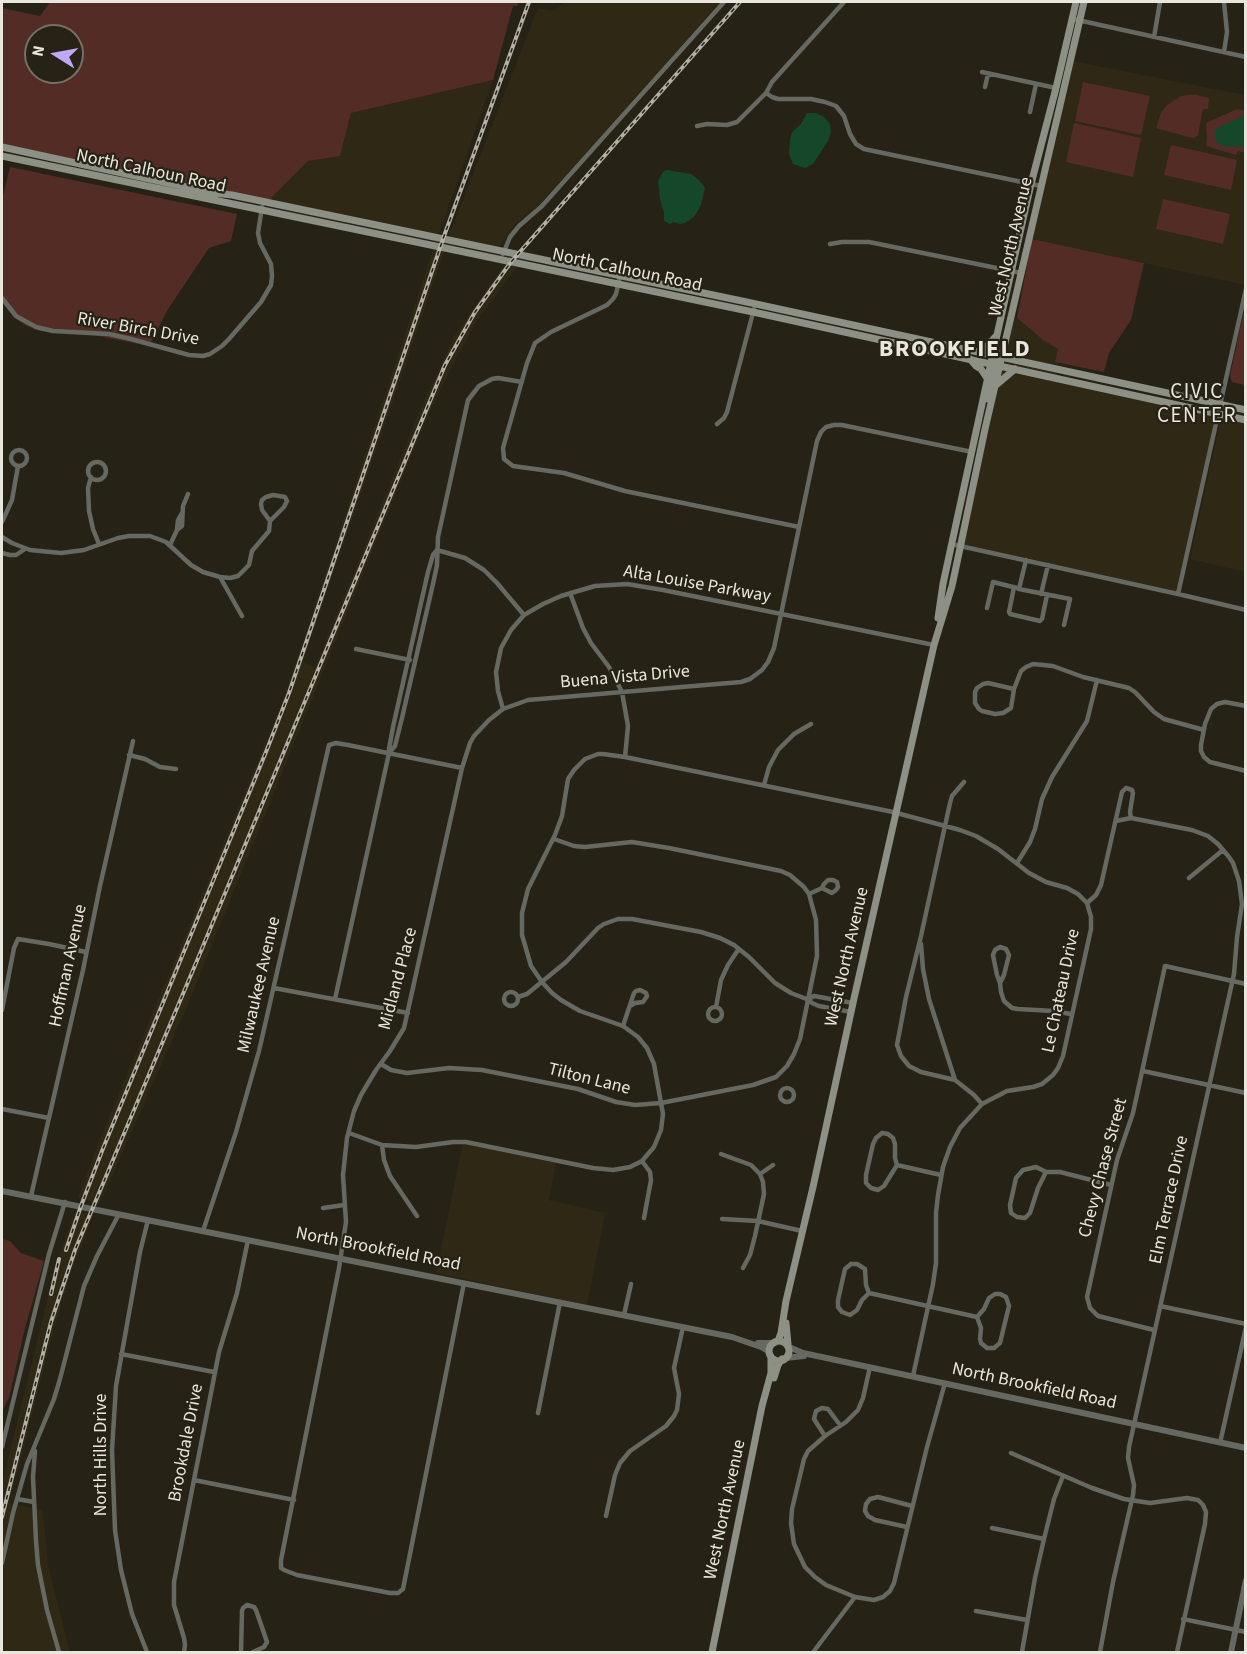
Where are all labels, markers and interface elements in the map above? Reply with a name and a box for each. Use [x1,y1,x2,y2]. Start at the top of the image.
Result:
north arrow [24,24,84,84]
text: N [26,44,50,58]
street label: North Calhoun Road [74,146,228,198]
street label: West North Avenue [985,175,1039,319]
street label: North Calhoun Road [550,245,704,297]
street label: River Birch Drive [75,309,201,351]
district label: BROOKFIELD [879,337,1031,365]
district label: CIVIC CENTER [1157,380,1237,430]
street label: Alta Louise Parkway [622,561,772,609]
street label: Buena Vista Drive [559,662,691,694]
street label: West North Avenue [821,885,875,1029]
street label: Hoffman Avenue [45,903,93,1029]
street label: Milwaukee Avenue [234,915,286,1055]
street label: Midland Place [375,925,423,1033]
street label: Le Chateau Drive [1038,927,1086,1055]
street label: Tilton Lane [545,1059,633,1101]
street label: Chevy Chase Street [1075,1096,1133,1240]
street label: Elm Terrace Drive [1146,1134,1194,1266]
street label: North Brookfield Road [294,1223,462,1277]
street label: North Brookfield Road [950,1359,1118,1415]
street label: Brookdale Drive [165,1382,209,1504]
street label: North Hills Drive [91,1394,113,1516]
street label: West North Avenue [701,1438,751,1582]

